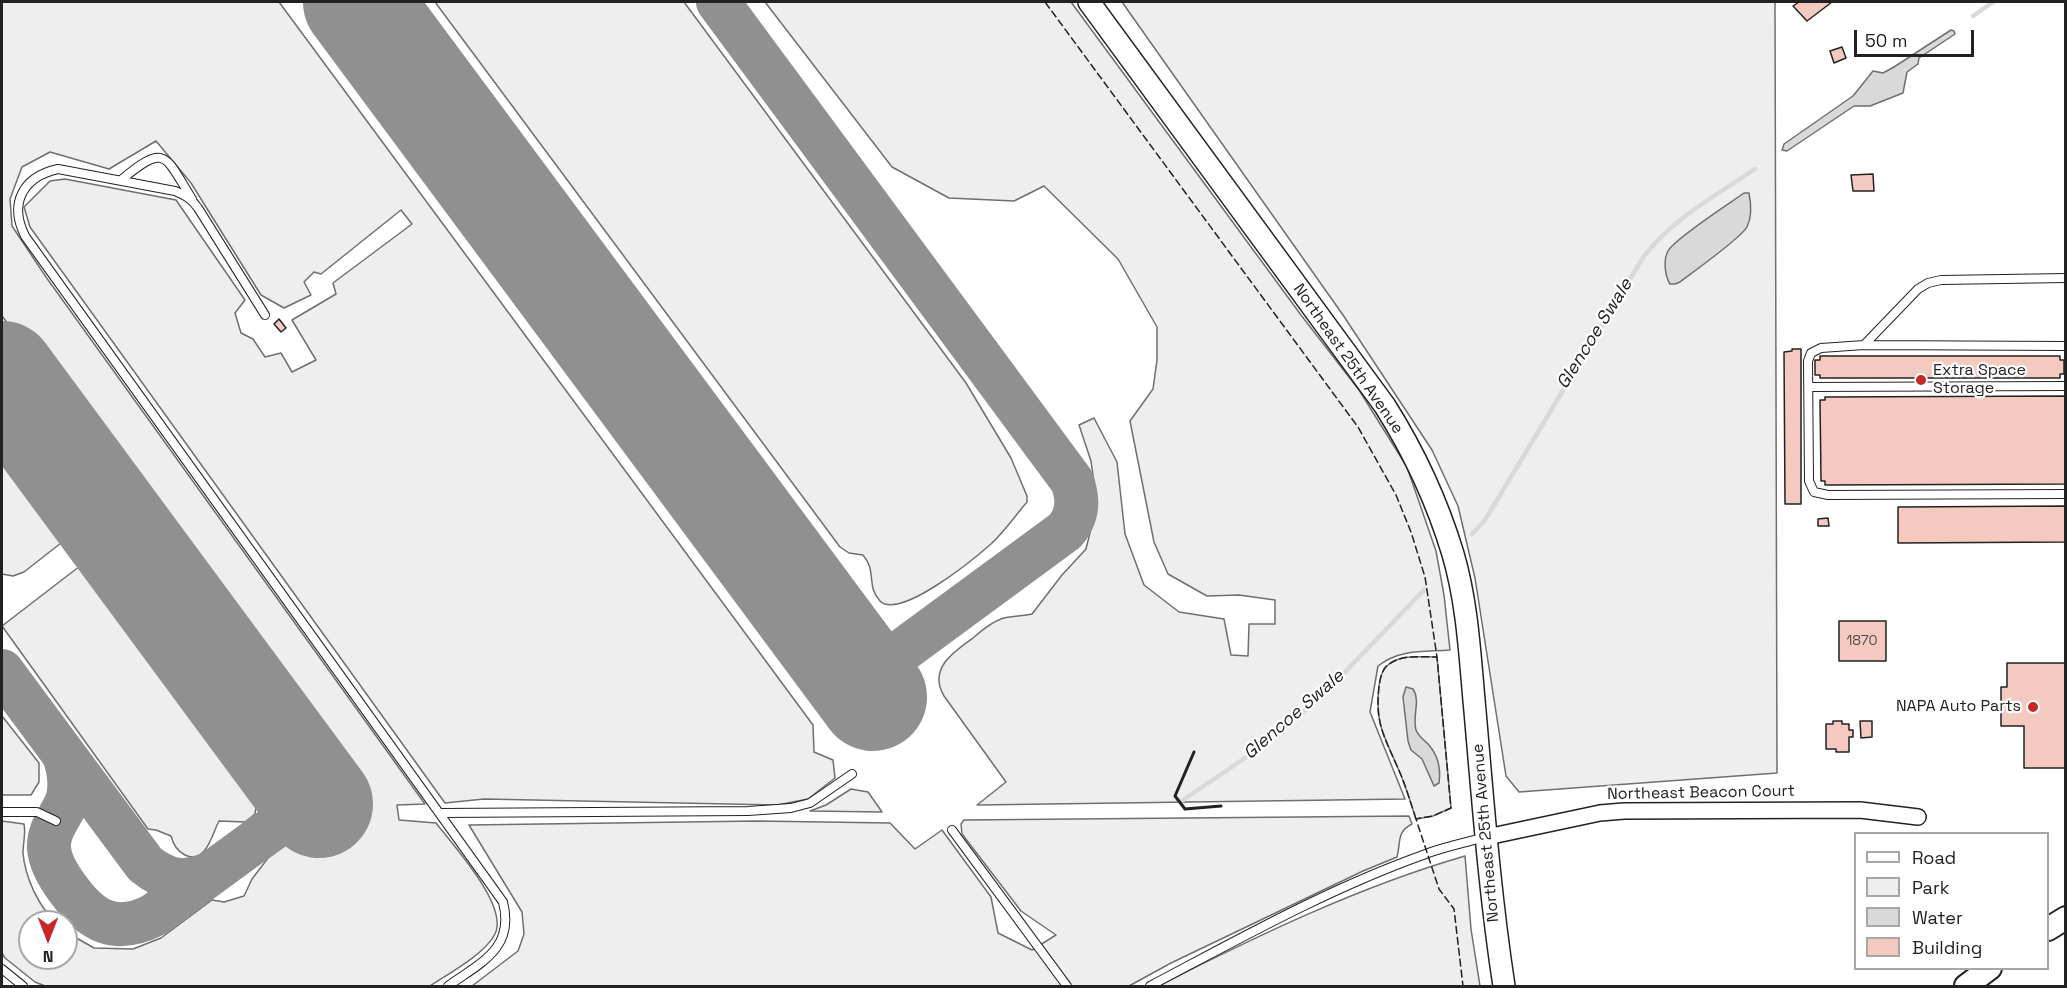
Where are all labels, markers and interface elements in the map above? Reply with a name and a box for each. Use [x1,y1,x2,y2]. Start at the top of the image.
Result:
scale bar [1857,18,1977,56]
text: 50 m [1865,29,1907,52]
water label: Glencoe Swale [1552,275,1638,393]
street label: Northeast 25th Avenue [1289,280,1407,438]
place label: Extra Space Storage [1933,361,2026,399]
marker: Extra Space Storage [1914,373,1928,387]
house number: 1870 [1846,633,1878,649]
water label: Glencoe Swale [1239,666,1349,764]
place label: NAPA Auto Parts [1896,697,2021,717]
marker: NAPA Auto Parts [2026,700,2040,714]
street label: Northeast 25th Avenue [1469,743,1503,923]
street label: Northeast Beacon Court [1607,782,1795,804]
legend [1854,832,2049,970]
text: Road [1912,846,1956,869]
text: Park [1912,876,1949,899]
text: Water [1912,906,1963,929]
north arrow [18,910,78,970]
text: Building [1912,936,1982,959]
text: N [43,946,53,967]

